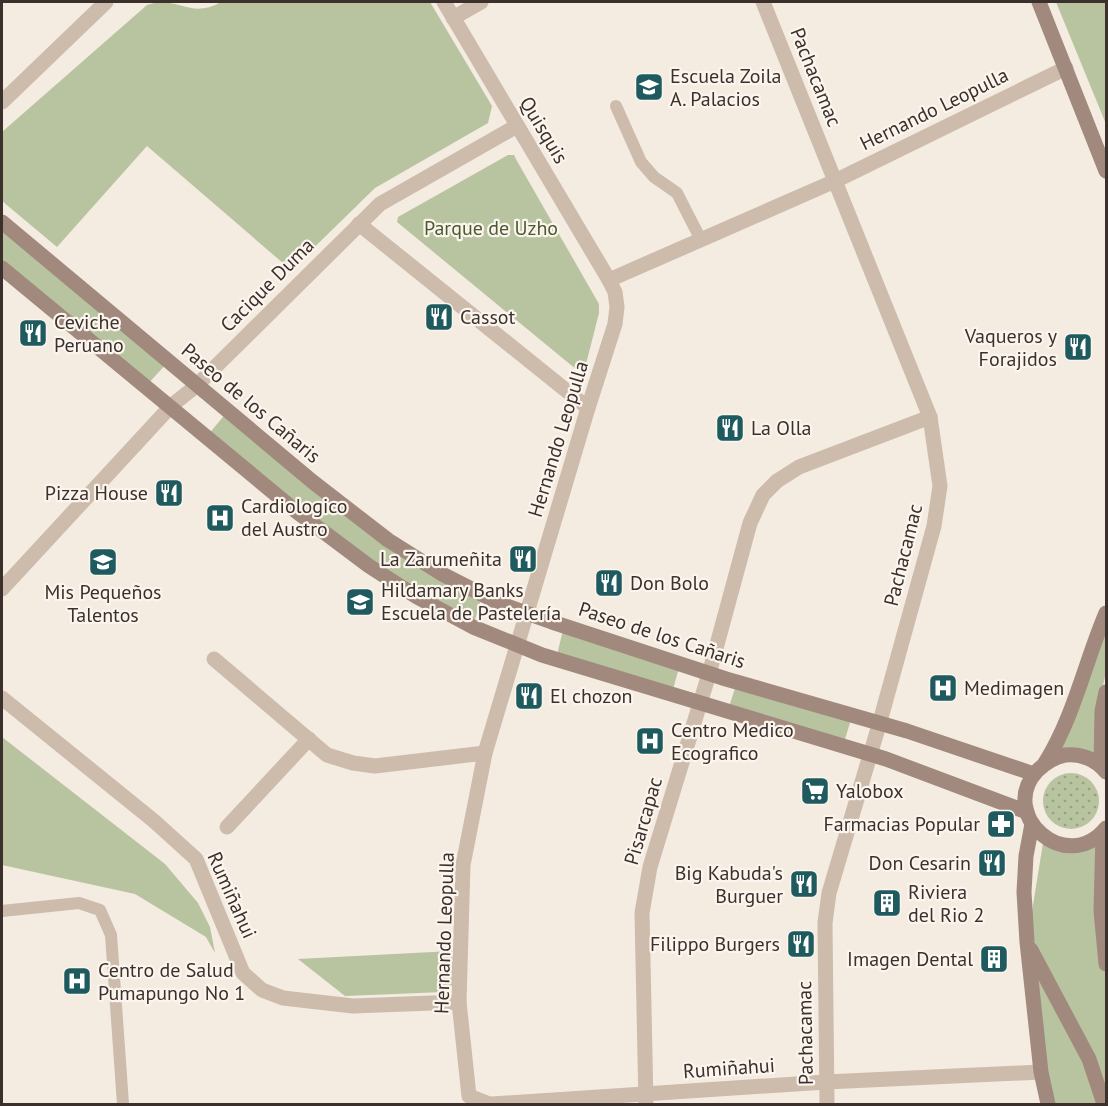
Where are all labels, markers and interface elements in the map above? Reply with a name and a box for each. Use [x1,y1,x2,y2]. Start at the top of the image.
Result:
street label: Pachacamac [784,24,848,130]
street label: Hernando Leopulla [855,62,1013,156]
place label: Escuela Zoila A. Palacios [670,63,781,112]
school or university icon: Escuela Zoila A. Palacios [633,71,665,103]
street label: Quisquis [514,92,574,168]
park label: Parque de Uzho [424,215,558,241]
street label: Cacique Duma [215,233,319,337]
restaurant icon: Cassot [423,301,455,333]
place label: Cassot [460,304,516,330]
place label: Ceviche Peruano [54,309,124,358]
restaurant icon: Ceviche Peruano [17,317,49,349]
place label: Vaqueros y Forajidos [964,323,1058,372]
restaurant icon: Vaqueros y Forajidos [1062,331,1094,363]
street label: Paseo de los Cañaris [176,337,326,469]
street label: Hernando Leopulla [522,358,594,520]
restaurant icon: La Olla [714,412,746,444]
place label: La Olla [751,415,811,441]
restaurant icon: Pizza House [153,477,185,509]
place label: Pizza House [45,480,148,506]
place label: Cardiologico del Austro [241,493,348,542]
street label: Pachacamac [878,501,928,609]
hospital icon: Cardiologico del Austro [204,502,236,534]
restaurant icon: La Zarumeñita [507,543,539,575]
school or university icon: Mis Pequeños Talentos [87,546,119,578]
place label: La Zarumeñita [380,546,502,572]
restaurant icon: Don Bolo [593,567,625,599]
place label: Don Bolo [630,570,709,596]
place label: Hildamary Banks Escuela de Pastelería [381,577,561,626]
place label: Mis Pequeños Talentos [44,579,162,628]
school or university icon: Hildamary Banks Escuela de Pastelería [344,586,376,618]
street label: Paseo de los Cañaris [575,596,749,674]
hospital icon: Medimagen [927,672,959,704]
place label: Medimagen [964,675,1064,701]
restaurant icon: El chozon [513,680,545,712]
place label: El chozon [550,683,633,709]
place label: Centro Medico Ecografico [671,717,794,766]
hospital icon: Centro Medico Ecografico [634,725,666,757]
street label: Pisarcapac [618,774,668,868]
supermarket icon: Yalobox [799,775,831,807]
place label: Yalobox [836,778,904,804]
pharmacy icon: Farmacias Popular [985,808,1017,840]
place label: Farmacias Popular [823,811,980,837]
restaurant icon: Don Cesarin [976,847,1008,879]
street label: Rumiñahui [201,848,263,942]
place label: Don Cesarin [869,850,971,876]
street label: Hernando Leopulla [428,852,460,1014]
place label: Big Kabuda's Burguer [675,860,783,909]
restaurant icon: Big Kabuda's Burguer [788,868,820,900]
place label: Riviera del Rio 2 [908,879,984,928]
building icon: Riviera del Rio 2 [871,887,903,919]
restaurant icon: Filippo Burgers [785,928,817,960]
place label: Filippo Burgers [650,931,780,957]
building icon: Imagen Dental [978,943,1010,975]
place label: Imagen Dental [847,946,973,972]
place label: Centro de Salud Pumapungo No 1 [98,957,245,1006]
hospital icon: Centro de Salud Pumapungo No 1 [61,965,93,997]
street label: Pachacamac [791,981,819,1085]
street label: Rumiñahui [682,1052,776,1084]

